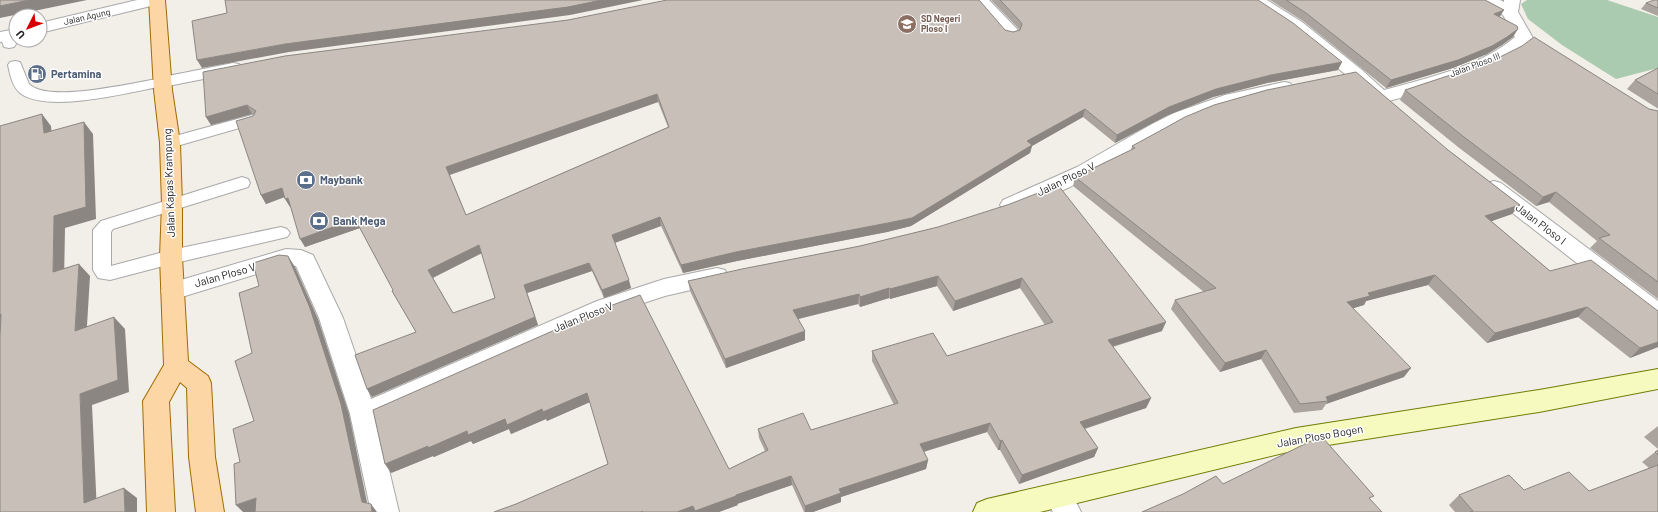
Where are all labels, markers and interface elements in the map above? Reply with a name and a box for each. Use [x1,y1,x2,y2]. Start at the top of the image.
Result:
street label: Jalan Agung [62,6,112,27]
north arrow [8,8,48,48]
school or university icon: SD Negeri Ploso I [896,13,918,35]
place label: SD Negeri Ploso I [921,13,960,34]
text: U [13,28,27,42]
street label: Jalan Ploso III [1448,50,1502,79]
fuel station icon: Pertamina [26,63,48,85]
place label: Pertamina [51,67,102,80]
street label: Jalan Kapas Krampung [160,128,177,238]
street label: Jalan Ploso V [1035,159,1098,198]
bank icon: Maybank [295,169,317,191]
place label: Maybank [320,173,363,186]
street label: Jalan Ploso I [1514,200,1569,247]
bank icon: Bank Mega [308,210,330,232]
place label: Bank Mega [333,214,386,227]
street label: Jalan Ploso V [193,259,258,289]
street label: Jalan Ploso V [551,298,615,334]
street label: Jalan Ploso Bogen [1276,422,1364,449]

